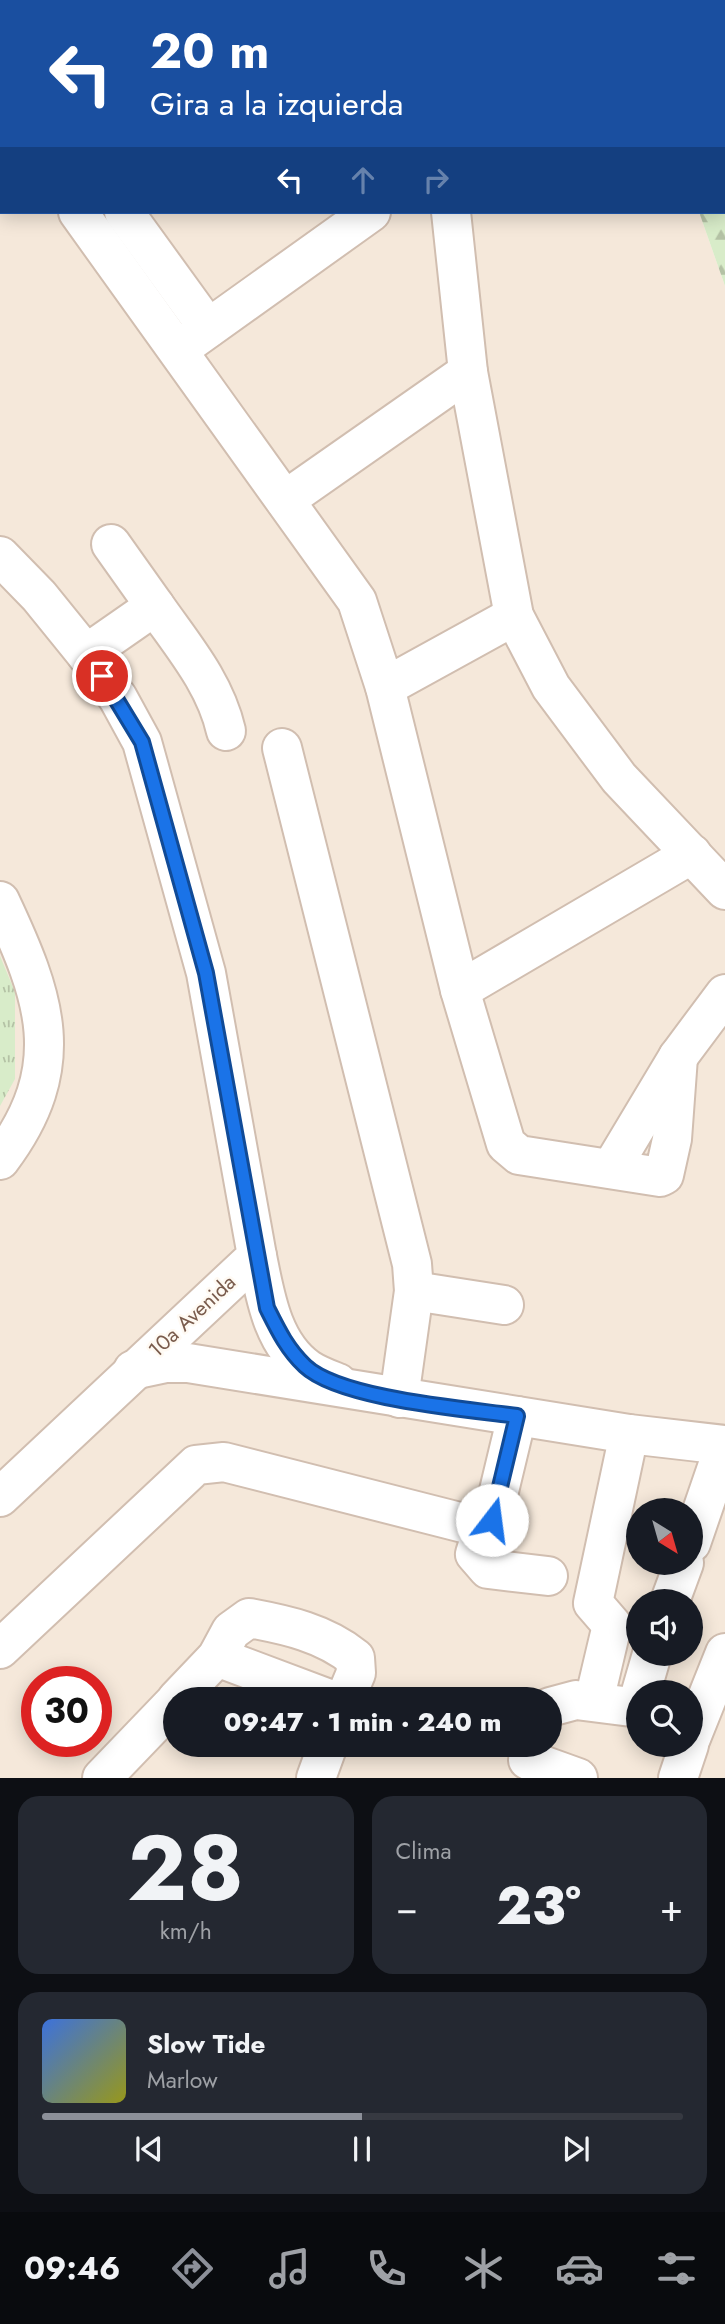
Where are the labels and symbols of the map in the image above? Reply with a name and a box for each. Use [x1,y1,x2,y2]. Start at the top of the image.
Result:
pin [72,646,132,706]
street label: 10a Avenida [142,1268,242,1364]
position arrow [455,1483,529,1557]
north arrow [626,1498,704,1575]
speed limit sign: 30 [21,1666,112,1757]

